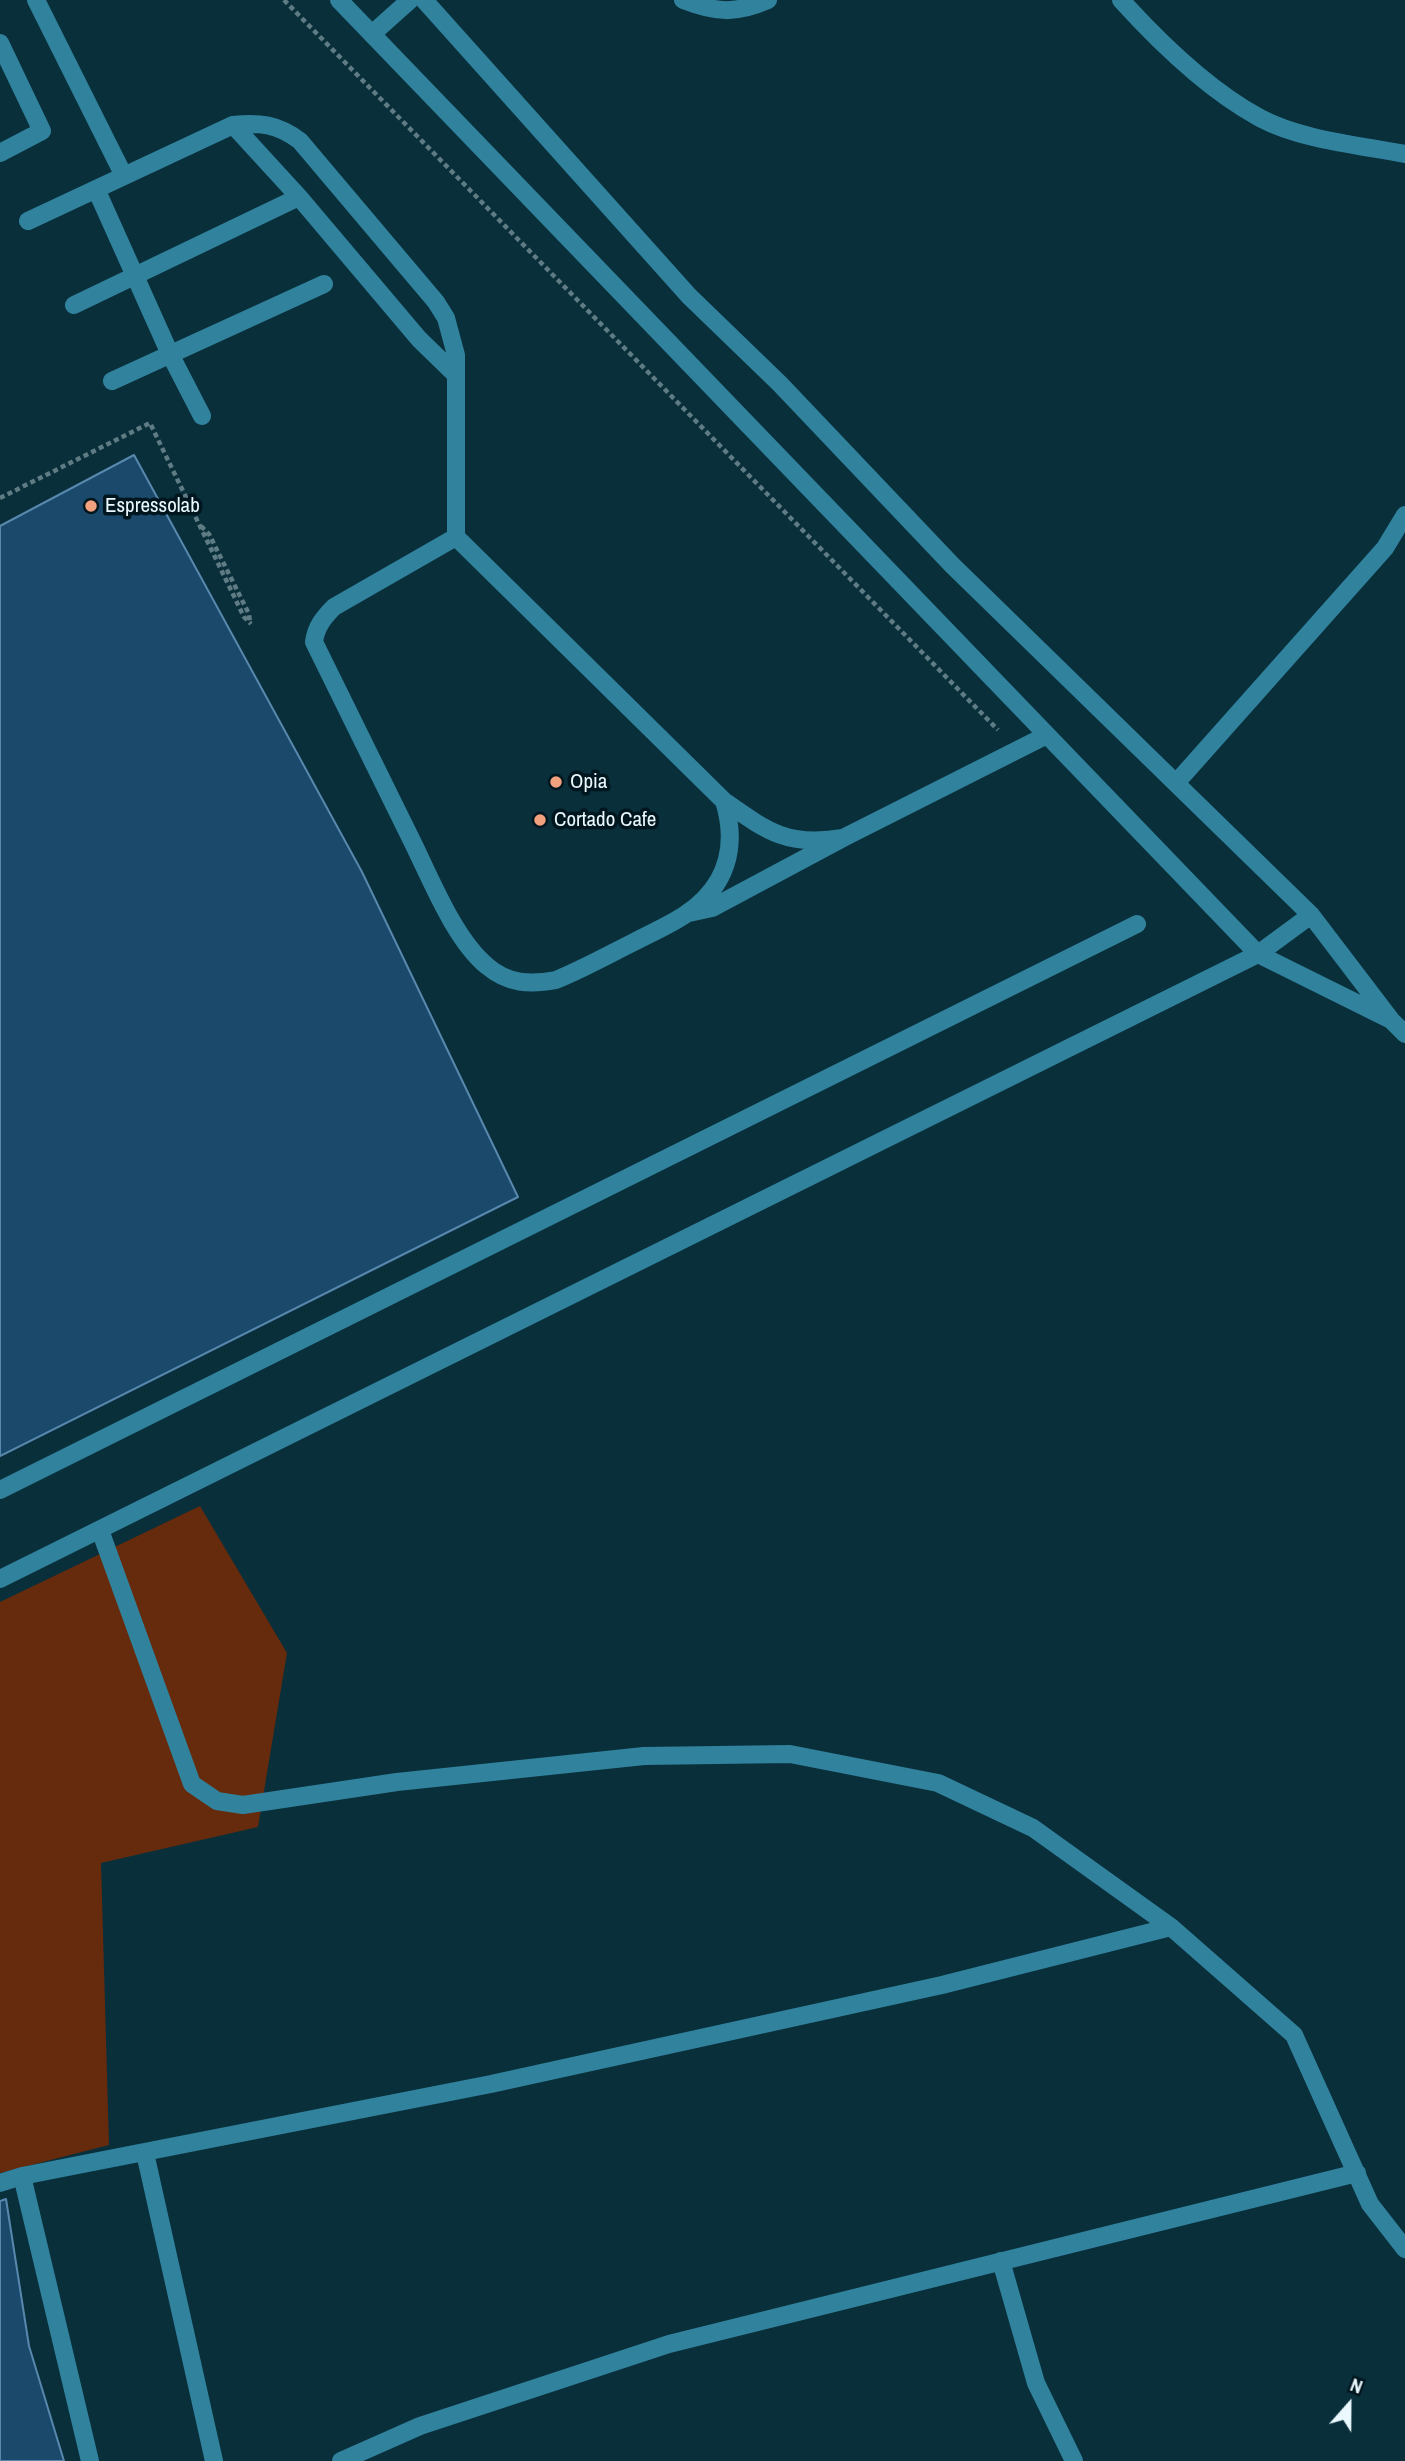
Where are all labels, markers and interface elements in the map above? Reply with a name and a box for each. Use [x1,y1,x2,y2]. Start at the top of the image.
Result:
place label: Espressolab [105,493,200,519]
marker: Espressolab [83,498,99,514]
place label: Opia [570,769,607,795]
marker: Opia [548,774,564,790]
place label: Cortado Cafe [554,807,656,833]
marker: Cortado Cafe [532,812,548,828]
north arrow [1314,2370,1384,2440]
text: N [1347,2371,1366,2400]

